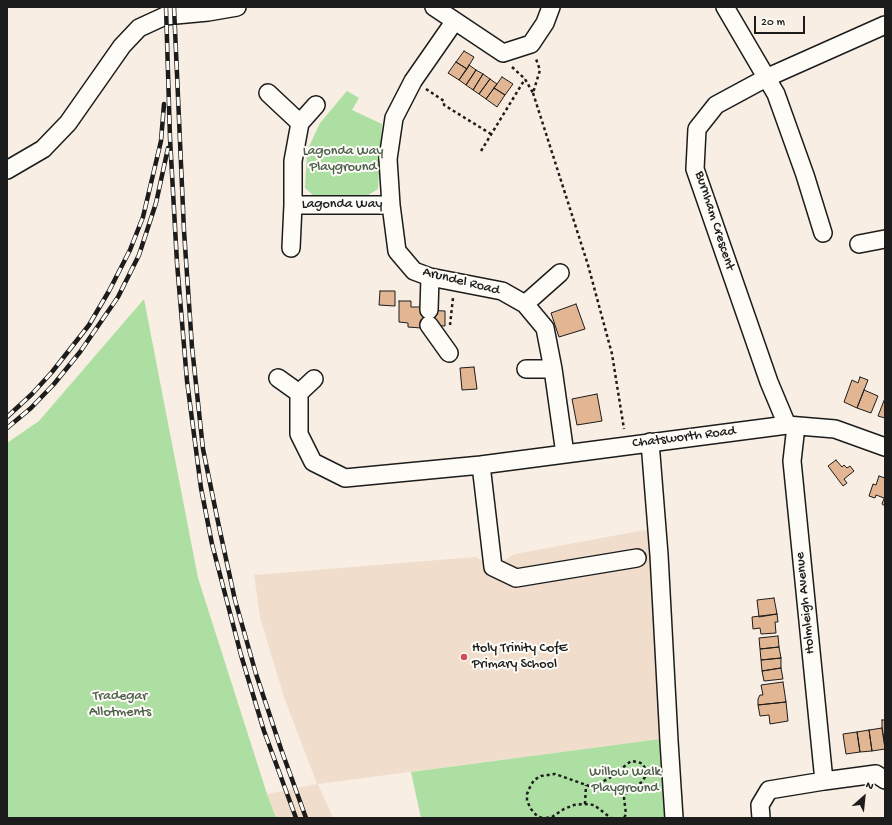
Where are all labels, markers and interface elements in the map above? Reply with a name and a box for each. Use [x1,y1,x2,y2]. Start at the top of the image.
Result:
scale bar [756,8,807,34]
text: 20 m [761,16,785,30]
park label: Lagonda Way Playground [303,144,383,176]
street label: Burnham Crescent [690,169,738,273]
street label: Lagonda Way [302,197,382,213]
street label: Arundel Road [421,264,501,300]
street label: Chatsworth Road [631,423,737,453]
street label: Holmleigh Avenue [792,551,820,655]
place label: Holy Trinity CofE Primary School [472,641,567,674]
marker: Holy Trinity CofE Primary School [459,652,469,662]
park label: Tradegar Allotments [89,689,151,722]
park label: Willow Walk Playground [589,765,661,798]
north arrow [844,777,884,817]
text: N [864,779,875,793]

